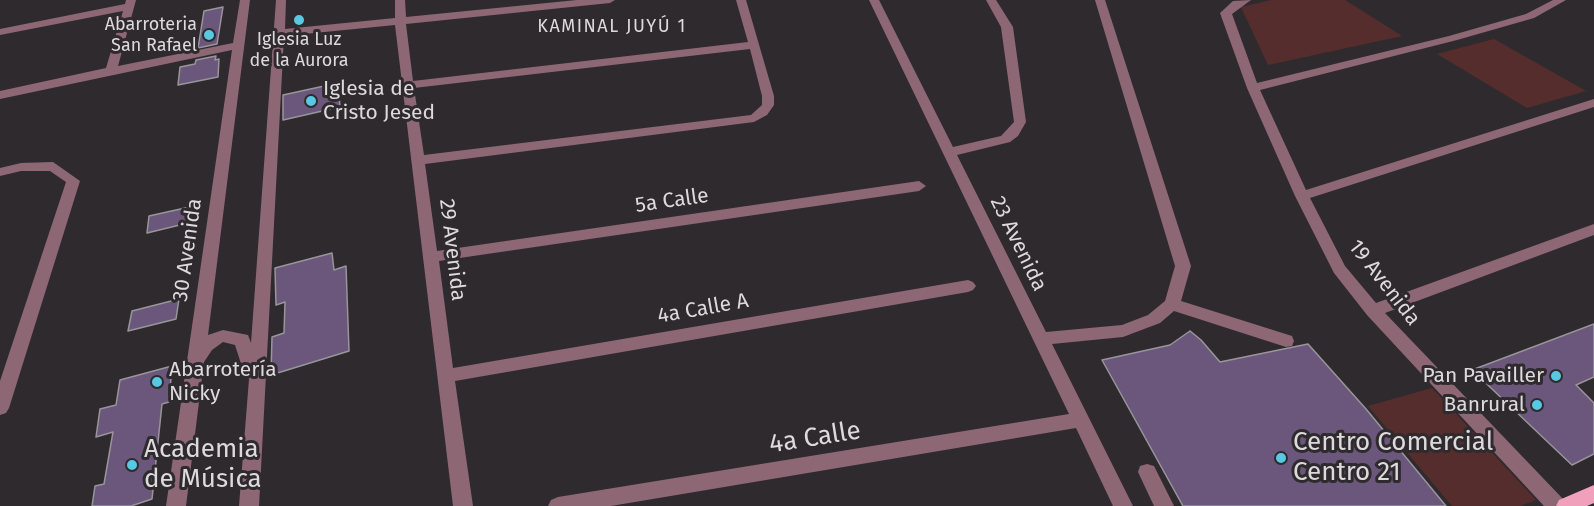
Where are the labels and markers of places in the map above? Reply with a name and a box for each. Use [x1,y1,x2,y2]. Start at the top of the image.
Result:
marker: Iglesia Luz de la Aurora [292,13,306,27]
place label: Abarroteria San Rafael [105,14,197,57]
marker: Abarroteria San Rafael [202,28,216,42]
place label: Iglesia Luz de la Aurora [250,29,348,72]
place label: Iglesia de Cristo Jesed [323,76,435,126]
marker: Iglesia de Cristo Jesed [304,94,318,108]
place label: Abarrotería Nicky [169,357,277,407]
place label: Pan Pavailler [1422,363,1544,389]
marker: Pan Pavailler [1549,369,1563,383]
marker: Abarrotería Nicky [150,375,164,389]
place label: Banrural [1443,392,1525,418]
marker: Banrural [1530,398,1544,412]
place label: Centro Comercial Centro 21 [1293,427,1493,488]
place label: Academia de Música [144,434,262,496]
marker: Centro Comercial Centro 21 [1274,451,1288,465]
marker: Academia de Música [125,458,139,472]

